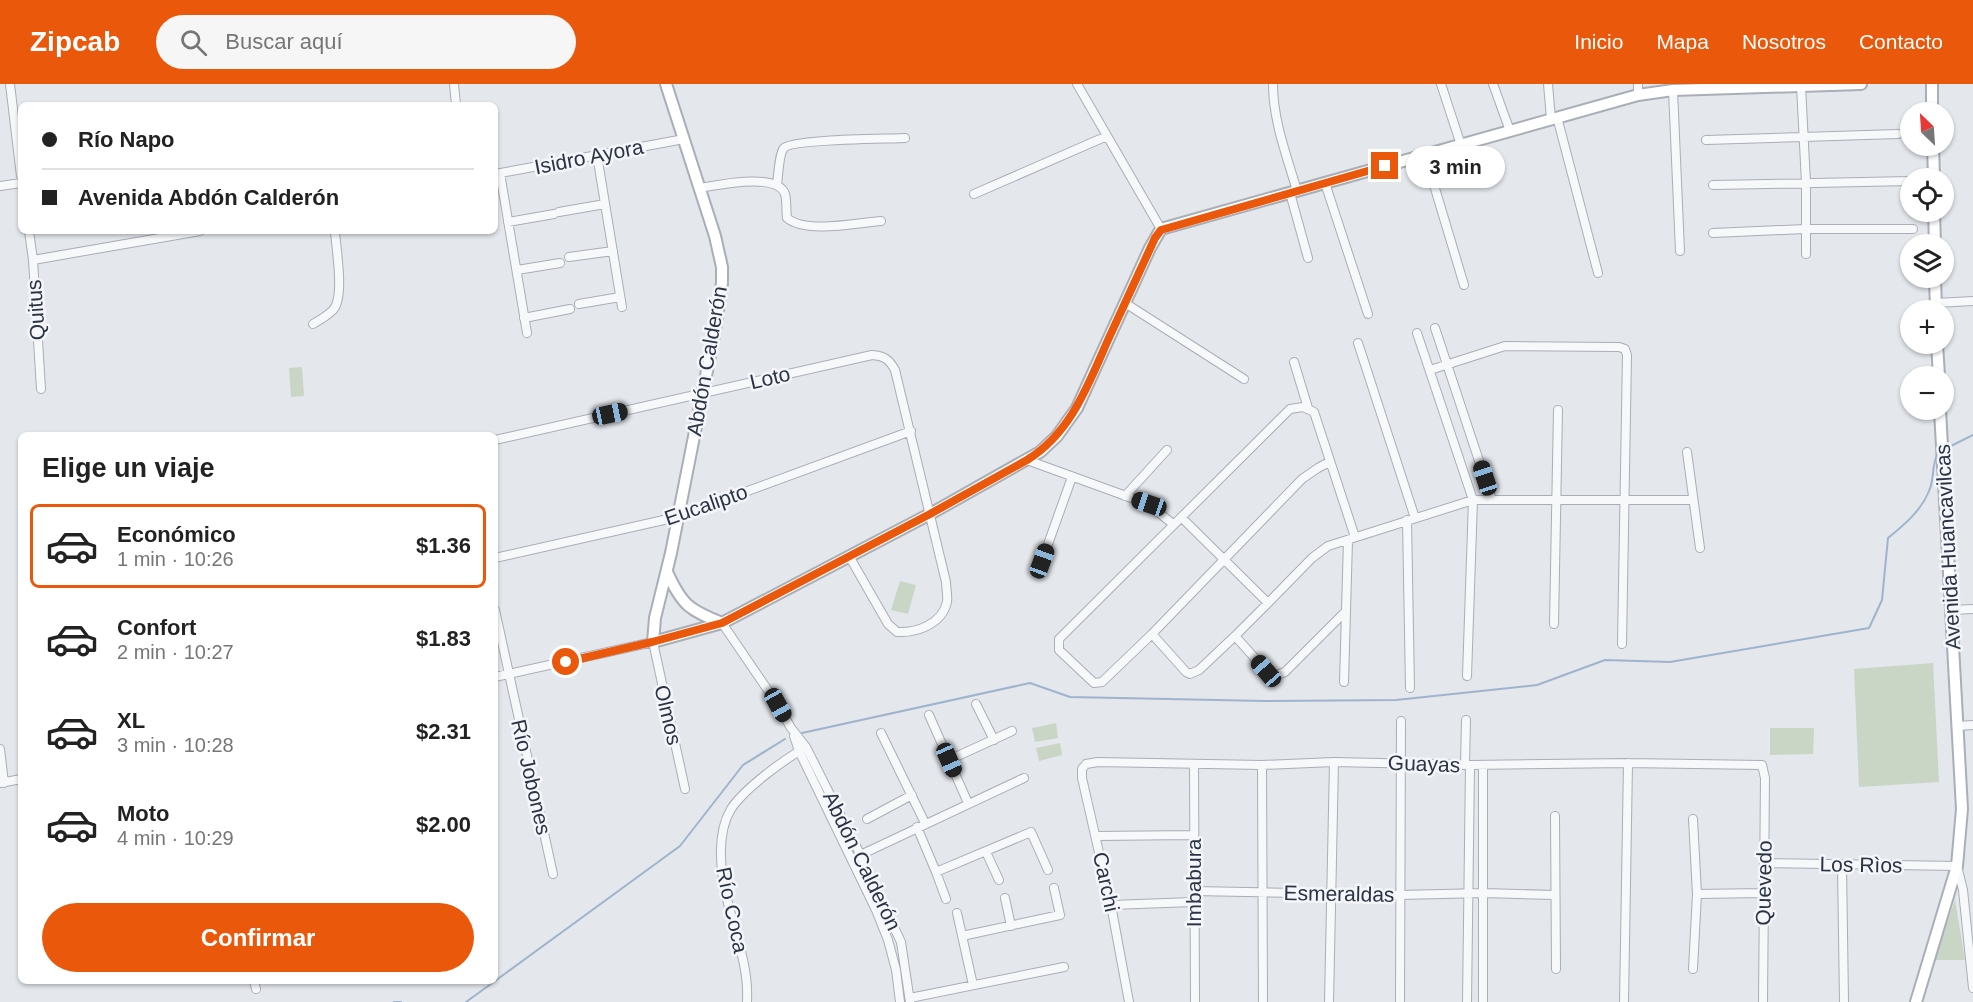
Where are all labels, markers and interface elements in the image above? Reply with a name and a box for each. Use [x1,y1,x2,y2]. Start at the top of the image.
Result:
search box [156,15,576,69]
text: Zipcab [30,26,120,57]
icon: search [177,26,210,59]
text: Buscar aquí [225,29,343,54]
text: Inicio [1574,30,1623,53]
text: Mapa [1656,30,1709,53]
text: Nosotros [1742,30,1826,53]
text: Contacto [1859,30,1943,53]
north arrow [1900,102,1954,156]
map controls [1900,102,1954,420]
text: Río Napo [78,127,175,152]
street label: Isidro Ayora [532,135,646,178]
callout: 3 min [1406,145,1505,187]
route end [1371,152,1398,179]
text: 3 min [1429,156,1482,178]
button: locate [1900,168,1954,222]
text: Avenida Abdón Calderón [78,185,339,210]
button: layers [1900,234,1954,288]
street label: Quitus [22,279,49,341]
street label: Abdón Calderón [682,284,731,438]
button: + [1900,300,1954,354]
street label: Loto [747,362,792,393]
button: − [1900,366,1954,420]
car [591,401,629,427]
street label: Avenida Huancavilcas [1931,443,1964,651]
text: Elige un viaje [42,453,215,483]
car [1471,458,1499,498]
street label: Eucalipto [661,480,750,529]
car [1129,490,1169,518]
icon: car [45,519,99,573]
text: Económico [117,522,236,547]
text: $1.36 [416,533,471,558]
car [1027,541,1057,581]
text: 1 min · 10:26 [117,548,234,570]
icon: car [45,612,99,666]
text: Confort [117,615,196,640]
text: $1.83 [416,626,471,651]
text: 2 min · 10:27 [117,641,234,663]
route start [552,648,579,675]
car [1247,652,1285,690]
street label: Olmos [650,683,687,747]
car [761,685,795,725]
icon: car [45,705,99,759]
text: XL [117,708,145,733]
street label: Río Jobones [507,717,556,837]
text: $2.31 [416,719,471,744]
text: 3 min · 10:28 [117,734,234,756]
car [933,740,965,780]
street label: Guayas [1387,751,1461,776]
street label: Abdón Calderón [819,788,906,934]
icon: car [45,798,99,852]
text: Moto [117,801,170,826]
text: $2.00 [416,812,471,837]
text: 4 min · 10:29 [117,827,234,849]
street label: Imbabura [1182,838,1205,927]
street label: Quevedo [1751,840,1776,926]
street label: Carchi [1089,850,1124,914]
street label: Los Rìos [1819,852,1903,877]
street label: Río Coca [712,865,753,955]
street label: Esmeraldas [1283,881,1395,906]
button: Confirmar [42,903,474,972]

